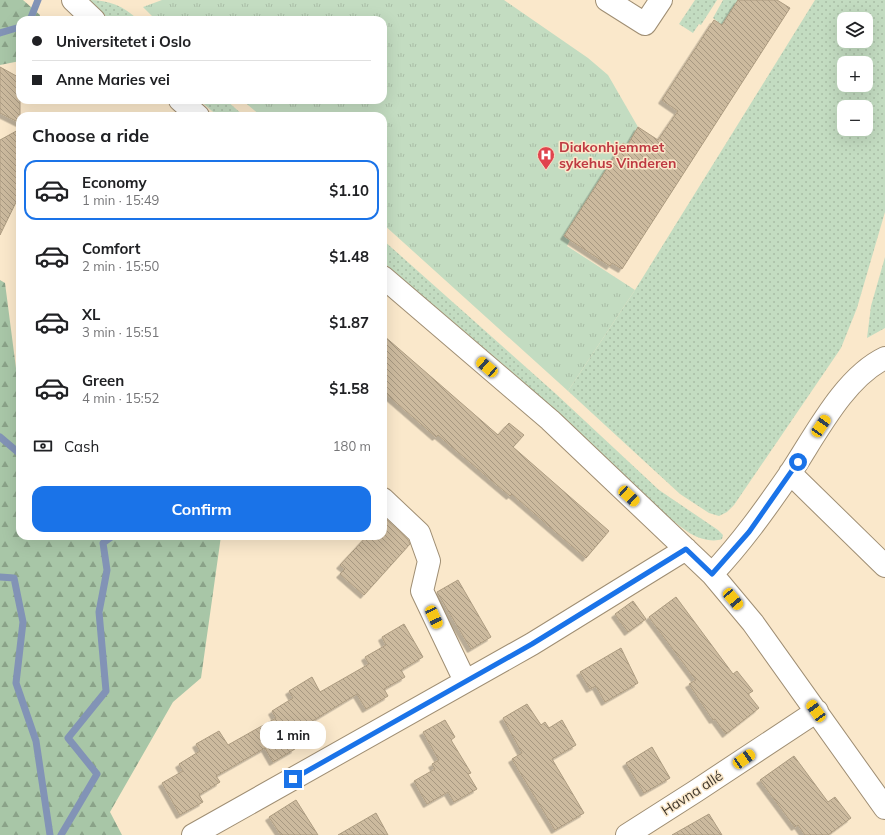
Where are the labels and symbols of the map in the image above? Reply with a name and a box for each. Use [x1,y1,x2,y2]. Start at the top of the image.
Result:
place label: Diakonhjemmet sykehus Vinderen [559,138,676,172]
hospital icon: Diakonhjemmet sykehus Vinderen [536,145,556,170]
car [474,355,500,379]
car [809,413,833,439]
route start [789,453,807,471]
car [616,483,642,509]
car [721,586,745,612]
car [423,604,445,630]
car [804,698,828,724]
callout: 1 min [260,721,326,749]
car [731,747,757,771]
street label: Havna allé [658,767,726,819]
route end [284,770,302,788]

